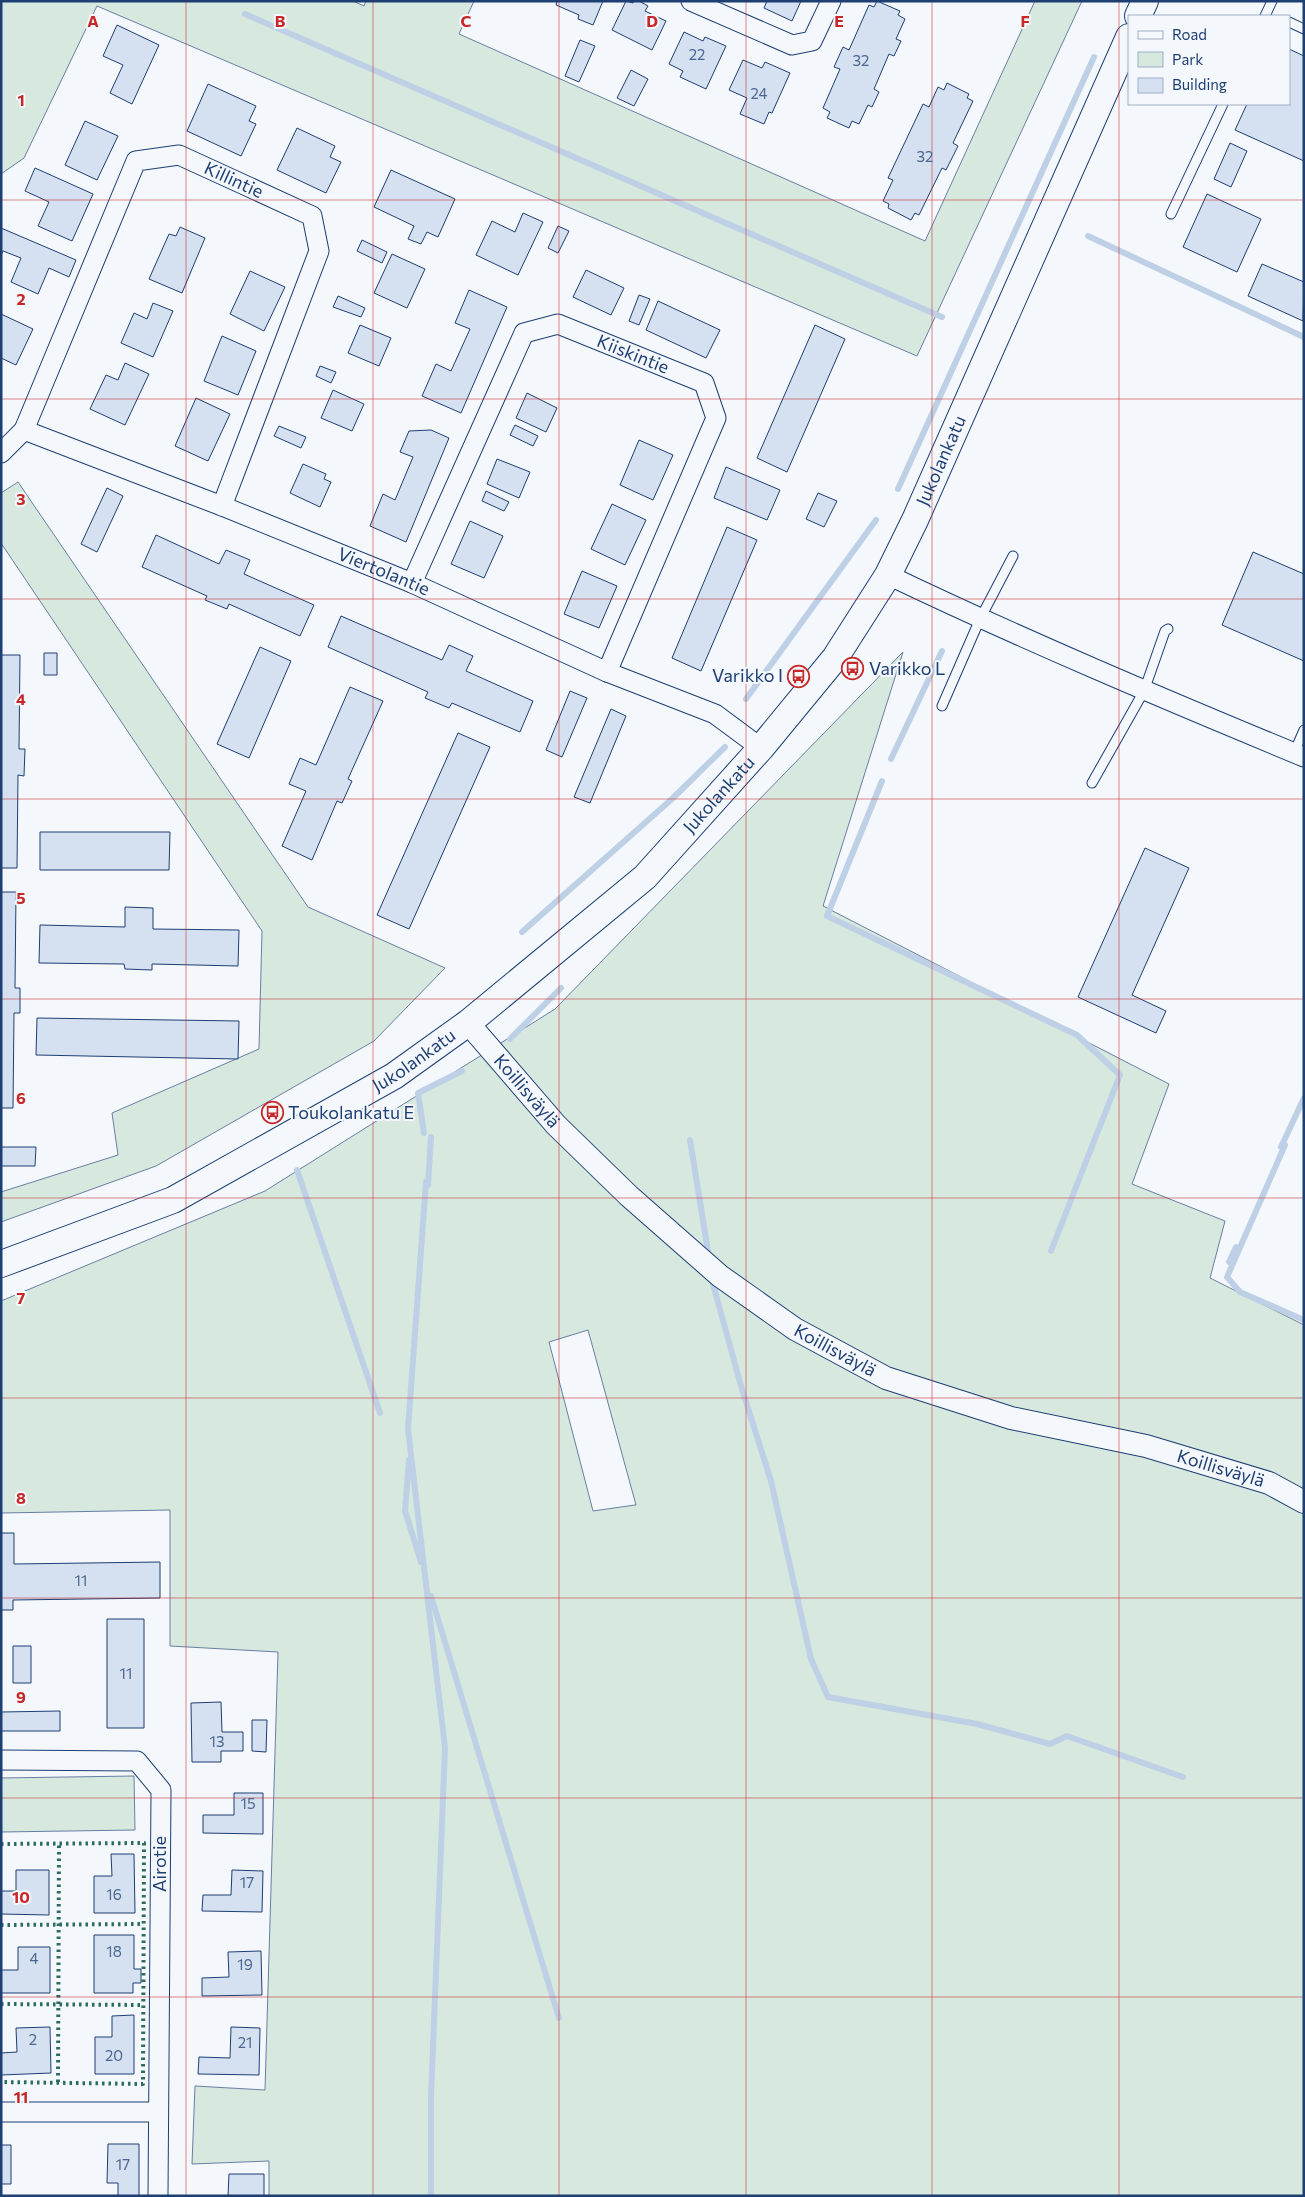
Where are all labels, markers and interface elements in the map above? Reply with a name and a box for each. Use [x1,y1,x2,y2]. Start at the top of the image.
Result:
text: A [87,11,99,30]
text: B [275,11,286,30]
text: C [461,11,472,30]
text: D [646,11,658,30]
text: E [834,11,844,30]
text: F [1020,11,1030,30]
legend [1128,15,1290,105]
text: Road [1172,25,1207,43]
house number: 22 [689,45,705,63]
text: Park [1172,50,1203,68]
house number: 32 [853,51,869,69]
text: Building [1172,75,1227,93]
house number: 24 [750,84,768,102]
text: 1 [17,90,25,109]
house number: 32 [917,147,933,165]
street label: Killintie [201,156,267,202]
text: 2 [16,289,26,308]
street label: Kiiskintie [594,329,673,378]
street label: Jukolankatu [911,412,970,509]
text: 3 [16,489,26,508]
street label: Viertolantie [335,542,434,600]
bus stop icon: Varikko L [841,657,865,681]
place label: Varikko L [869,657,945,679]
place label: Varikko I [712,664,783,686]
bus stop icon: Varikko I [787,664,811,688]
text: 4 [16,689,26,708]
street label: Jukolankatu [678,751,759,837]
text: 5 [16,888,26,907]
street label: Jukolankatu [368,1024,459,1096]
street label: Koillisväylä [490,1049,565,1132]
text: 6 [16,1088,26,1107]
bus stop icon: Toukolankatu E [260,1101,284,1125]
place label: Toukolankatu E [288,1101,414,1123]
text: 7 [17,1288,26,1307]
street label: Koillisväylä [791,1319,880,1381]
street label: Koillisväylä [1175,1444,1267,1491]
text: 8 [16,1488,26,1507]
house number: 11 [75,1571,87,1589]
house number: 11 [120,1664,132,1682]
text: 9 [16,1687,26,1706]
house number: 13 [210,1732,224,1750]
house number: 15 [240,1794,256,1812]
street label: Airotie [148,1836,170,1892]
house number: 17 [240,1873,254,1891]
house number: 16 [106,1885,122,1903]
text: 10 [12,1887,30,1906]
house number: 18 [106,1942,122,1960]
house number: 4 [30,1949,39,1967]
house number: 19 [237,1955,253,1973]
house number: 2 [29,2030,37,2048]
house number: 21 [238,2033,252,2051]
house number: 20 [105,2046,123,2064]
text: 11 [14,2087,28,2106]
house number: 17 [116,2155,130,2173]

